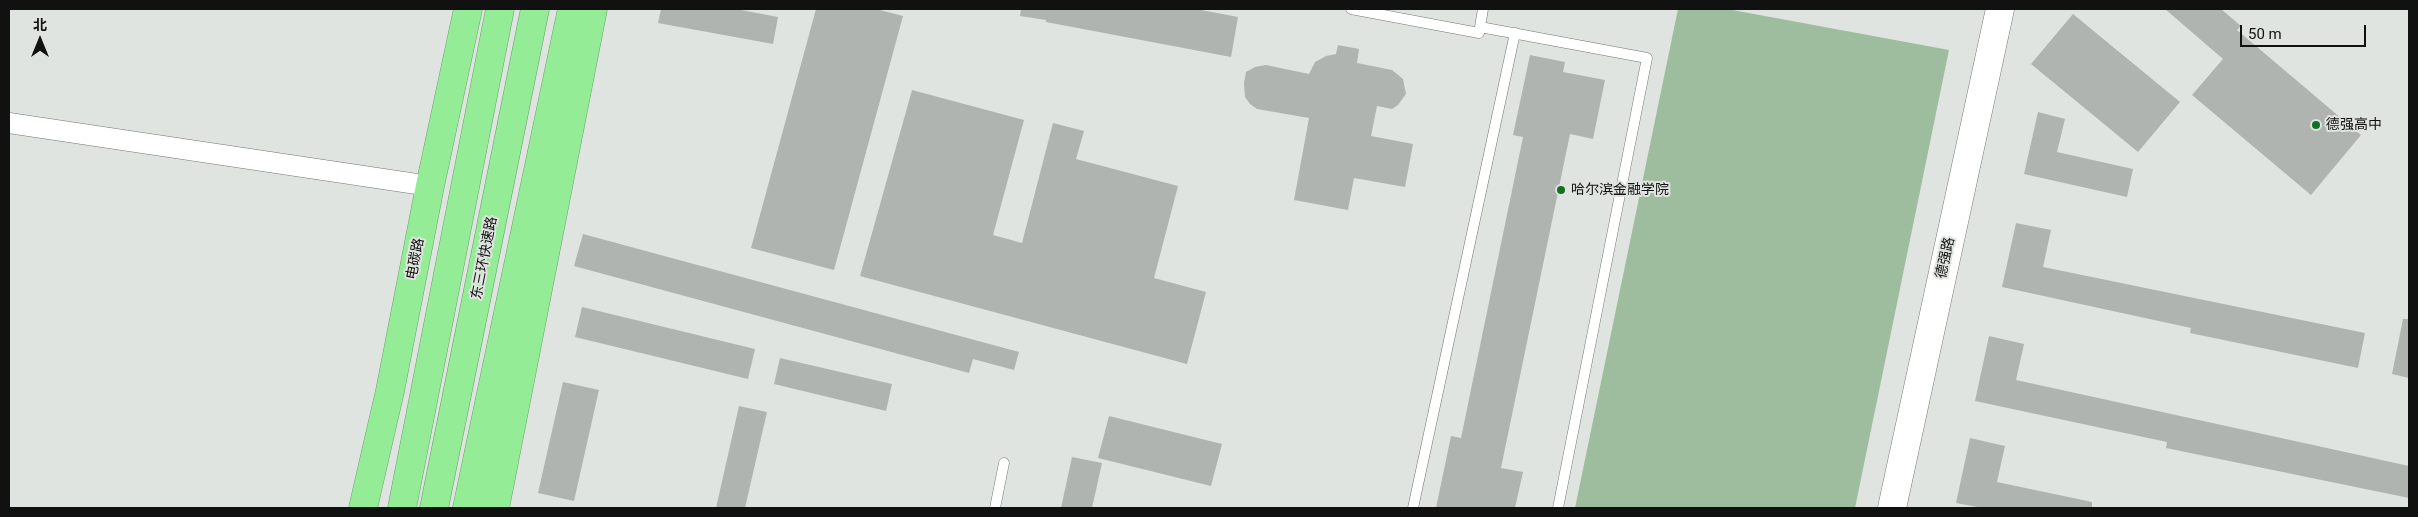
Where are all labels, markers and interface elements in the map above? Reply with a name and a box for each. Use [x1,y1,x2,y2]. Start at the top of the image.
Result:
north arrow [15,15,65,65]
scale bar [2243,15,2369,47]
text: 北 [33,17,47,33]
text: 50 m [2248,25,2282,43]
place label: 德强高中 [2326,117,2382,133]
marker: 德强高中 [2310,119,2322,131]
place label: 哈尔滨金融学院 [1571,182,1669,198]
marker: 哈尔滨金融学院 [1555,184,1567,196]
street label: 东三环快速路 [469,215,501,301]
street label: 德强路 [1933,236,1959,280]
street label: 电碳路 [404,237,428,281]

